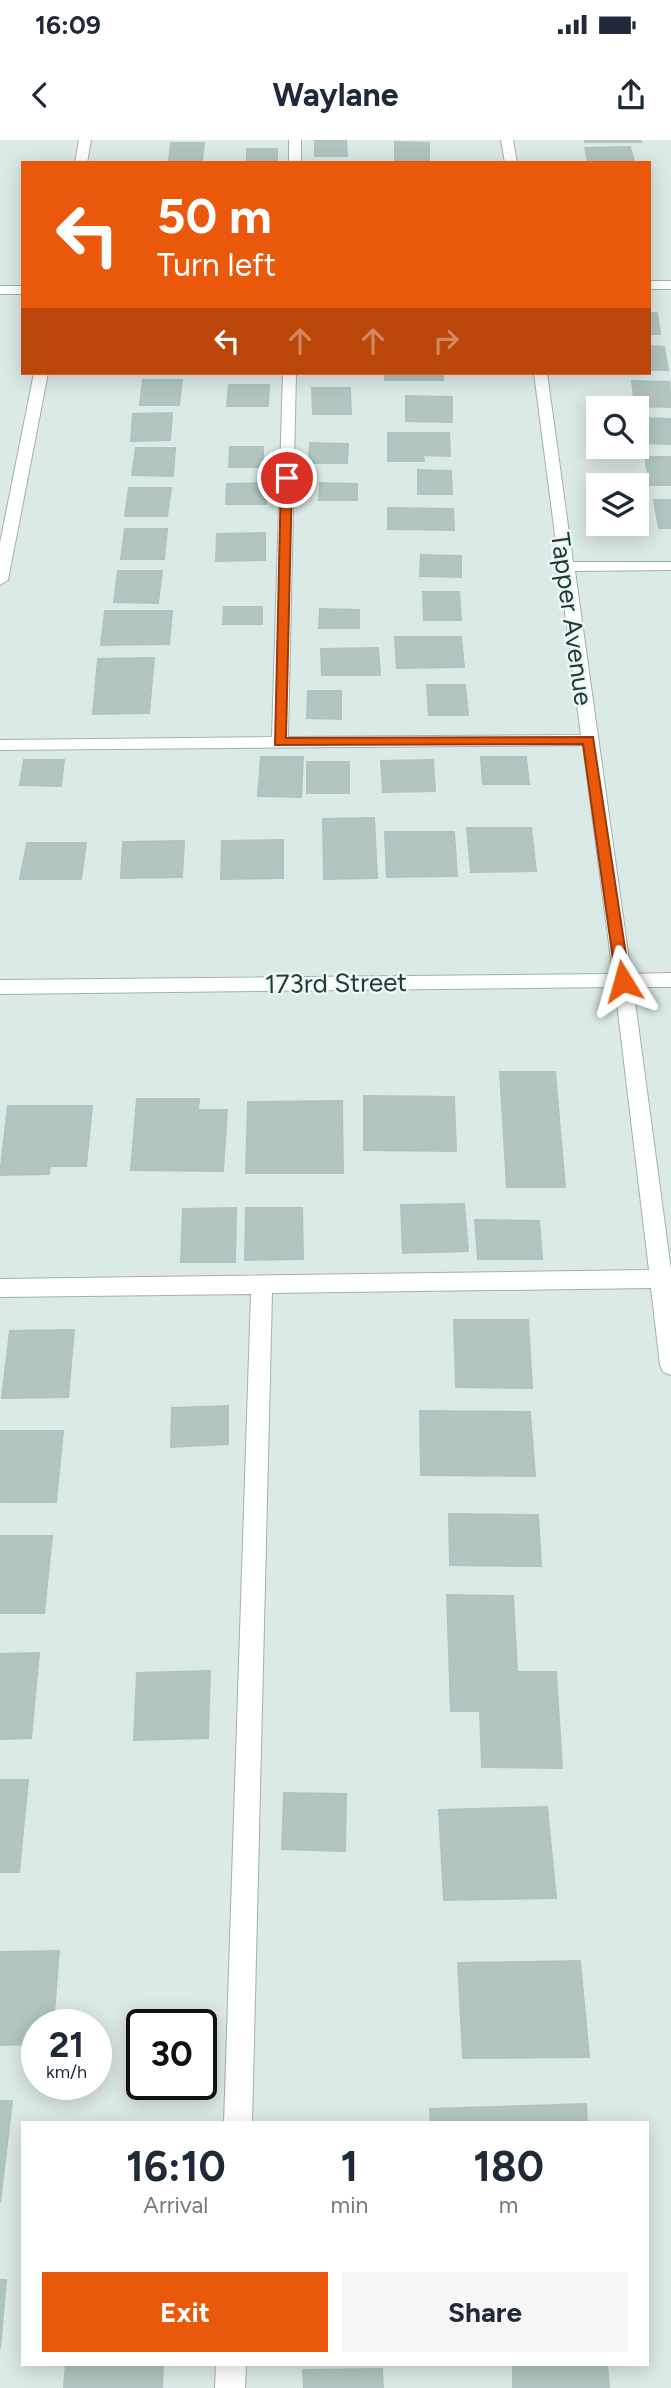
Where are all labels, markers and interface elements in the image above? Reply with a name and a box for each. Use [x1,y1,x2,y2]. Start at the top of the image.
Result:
text: 16:09 [35,9,101,41]
icon: back [21,76,59,114]
text: Waylane [272,76,399,114]
icon: share [612,76,650,114]
text: 50 m [157,186,272,245]
icon: left [42,189,133,280]
text: Turn left [157,246,276,284]
icon: left [208,322,246,360]
icon: ahead [281,322,319,360]
icon: ahead [354,322,392,360]
icon: right [427,322,465,360]
map controls [586,396,649,536]
button: search [586,396,649,459]
pin [257,448,317,508]
icon: arrive [268,459,306,497]
button: layers [586,473,649,536]
street label: Tapper Avenue [544,531,600,707]
position arrow [586,944,660,1018]
street label: 173rd Street [265,966,407,1000]
speed limit sign: 30 [126,2009,217,2100]
text: 21 [49,2024,84,2066]
text: km/h [46,2061,87,2083]
text: 16:10 [126,2141,226,2192]
text: 1 [341,2141,358,2192]
text: 180 [473,2141,544,2192]
text: Arrival [143,2191,208,2219]
text: min [331,2191,368,2219]
text: m [499,2191,518,2219]
button: Exit [42,2272,328,2352]
button: Share [342,2272,628,2352]

